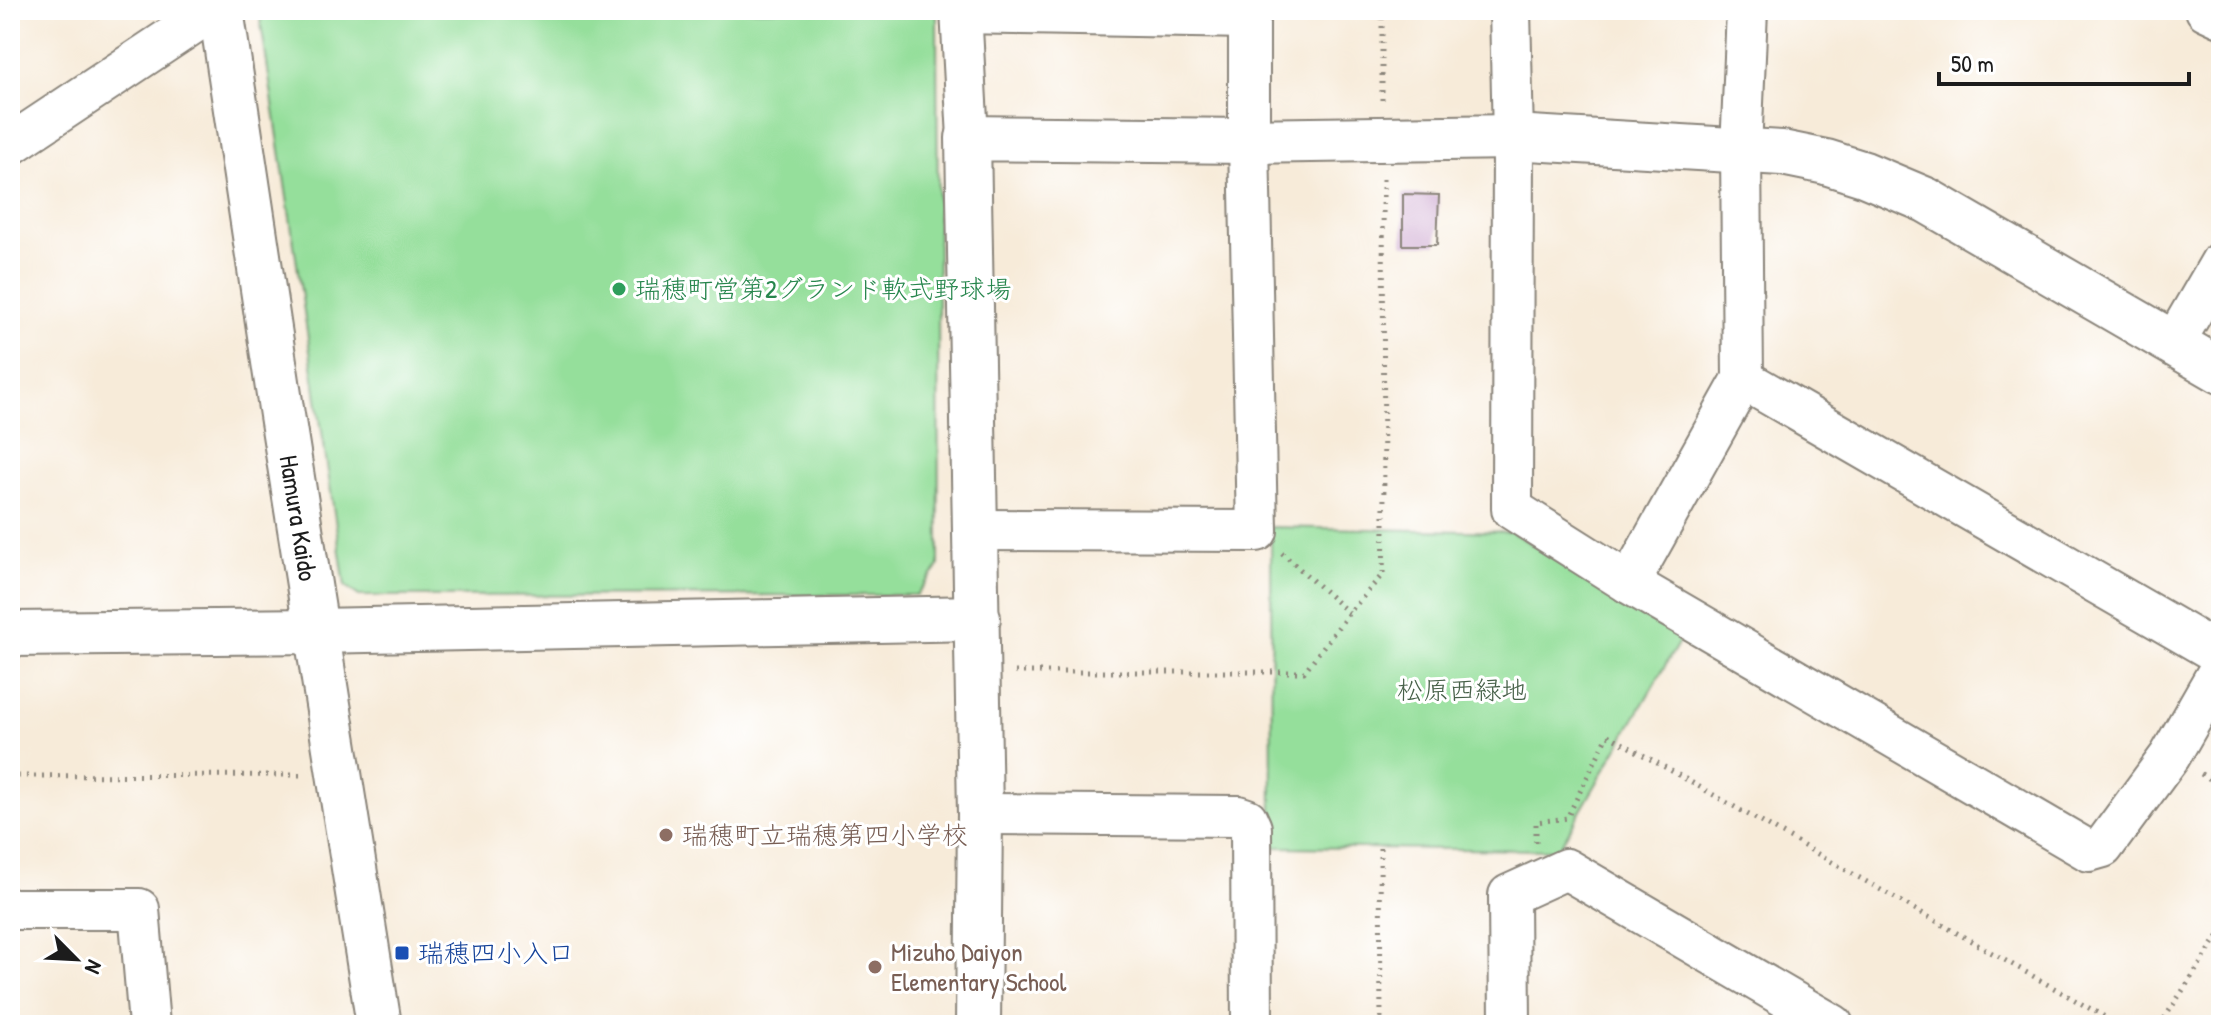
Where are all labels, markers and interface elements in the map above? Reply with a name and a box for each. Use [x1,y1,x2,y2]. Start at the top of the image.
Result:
scale bar [1939,36,2189,86]
text: 50 m [1951,47,1994,79]
place label: 瑞穂町営第2グランド軟式野球場 [635,271,1011,306]
marker: 瑞穂町営第2グランド軟式野球場 [610,280,628,298]
street label: Hamura Kaido [272,453,326,583]
park label: 松原西緑地 [1397,672,1527,707]
place label: 瑞穂町立瑞穂第四小学校 [682,817,968,852]
marker: 瑞穂町立瑞穂第四小学校 [657,826,675,844]
north arrow [36,919,116,999]
place label: Mizuho Daiyon Elementary School [891,934,1067,999]
place label: 瑞穂四小入口 [418,935,574,970]
marker: 瑞穂四小入口 [393,944,411,962]
text: N [78,956,110,979]
marker: Mizuho Daiyon Elementary School [866,958,884,976]

